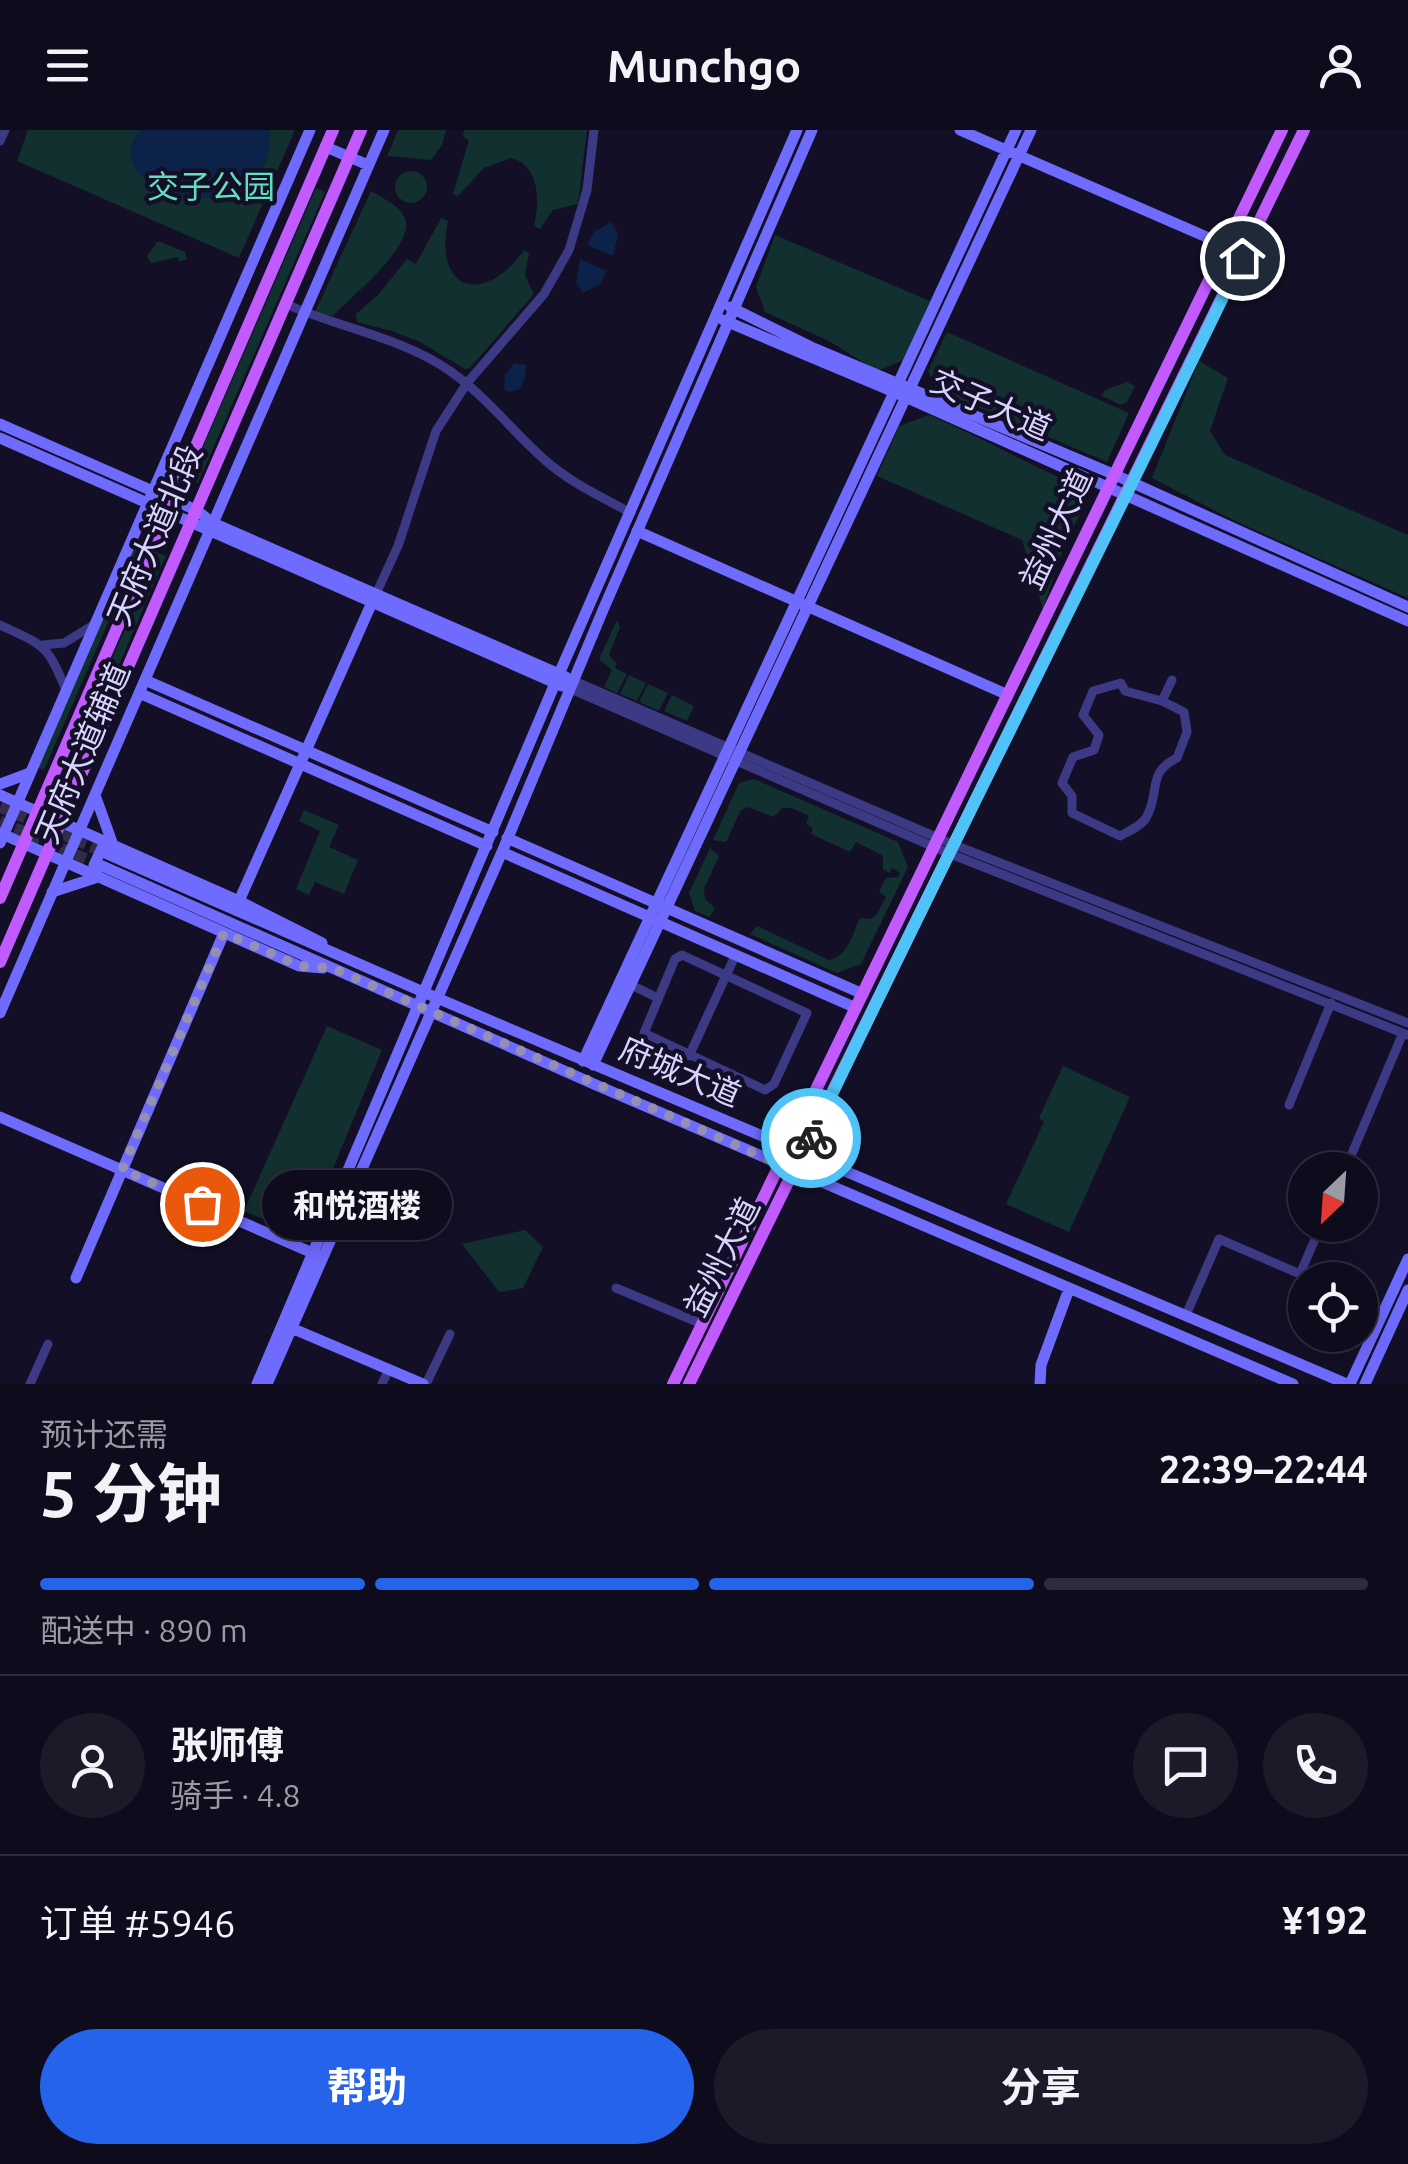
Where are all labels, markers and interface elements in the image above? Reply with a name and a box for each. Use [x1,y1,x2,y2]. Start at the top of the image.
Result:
icon: menu [40,38,95,93]
icon: person [1313,38,1368,93]
text: Munchgo [607,40,801,91]
park label: 交子公园 [147,168,275,204]
pin [1200,216,1285,301]
icon: home [1215,231,1270,286]
street label: 交子大道 [926,362,1057,447]
street label: 天府大道北段 [100,439,208,630]
street label: 益州大道 [1012,463,1098,594]
street label: 天府大道辅道 [28,657,136,848]
street label: 府城大道 [614,1030,746,1113]
courier [761,1088,861,1188]
icon: bike [784,1111,839,1166]
north arrow [1288,1152,1378,1242]
map controls [1288,1152,1378,1352]
pin [160,1162,245,1247]
callout: 和悦酒楼 [262,1169,452,1239]
icon: bag [175,1177,230,1232]
text: 和悦酒楼 [293,1187,421,1223]
street label: 益州大道 [676,1191,766,1322]
button: locate [1288,1262,1378,1352]
text: 预计还需 [40,1416,168,1452]
text: 22:39–22:44 [1159,1448,1368,1490]
text: 5 分钟 [40,1456,222,1529]
text: 配送中 · 890 m [40,1612,248,1648]
button: person [40,1713,145,1818]
button: chat [1133,1713,1238,1818]
button: phone [1263,1713,1368,1818]
text: 张师傅 [170,1724,284,1766]
text: 骑手 · 4.8 [170,1777,301,1813]
text: ¥192 [1282,1899,1368,1941]
text: 订单 #5946 [40,1902,235,1944]
button: 帮助 [40,2029,694,2144]
button: 分享 [714,2029,1368,2144]

